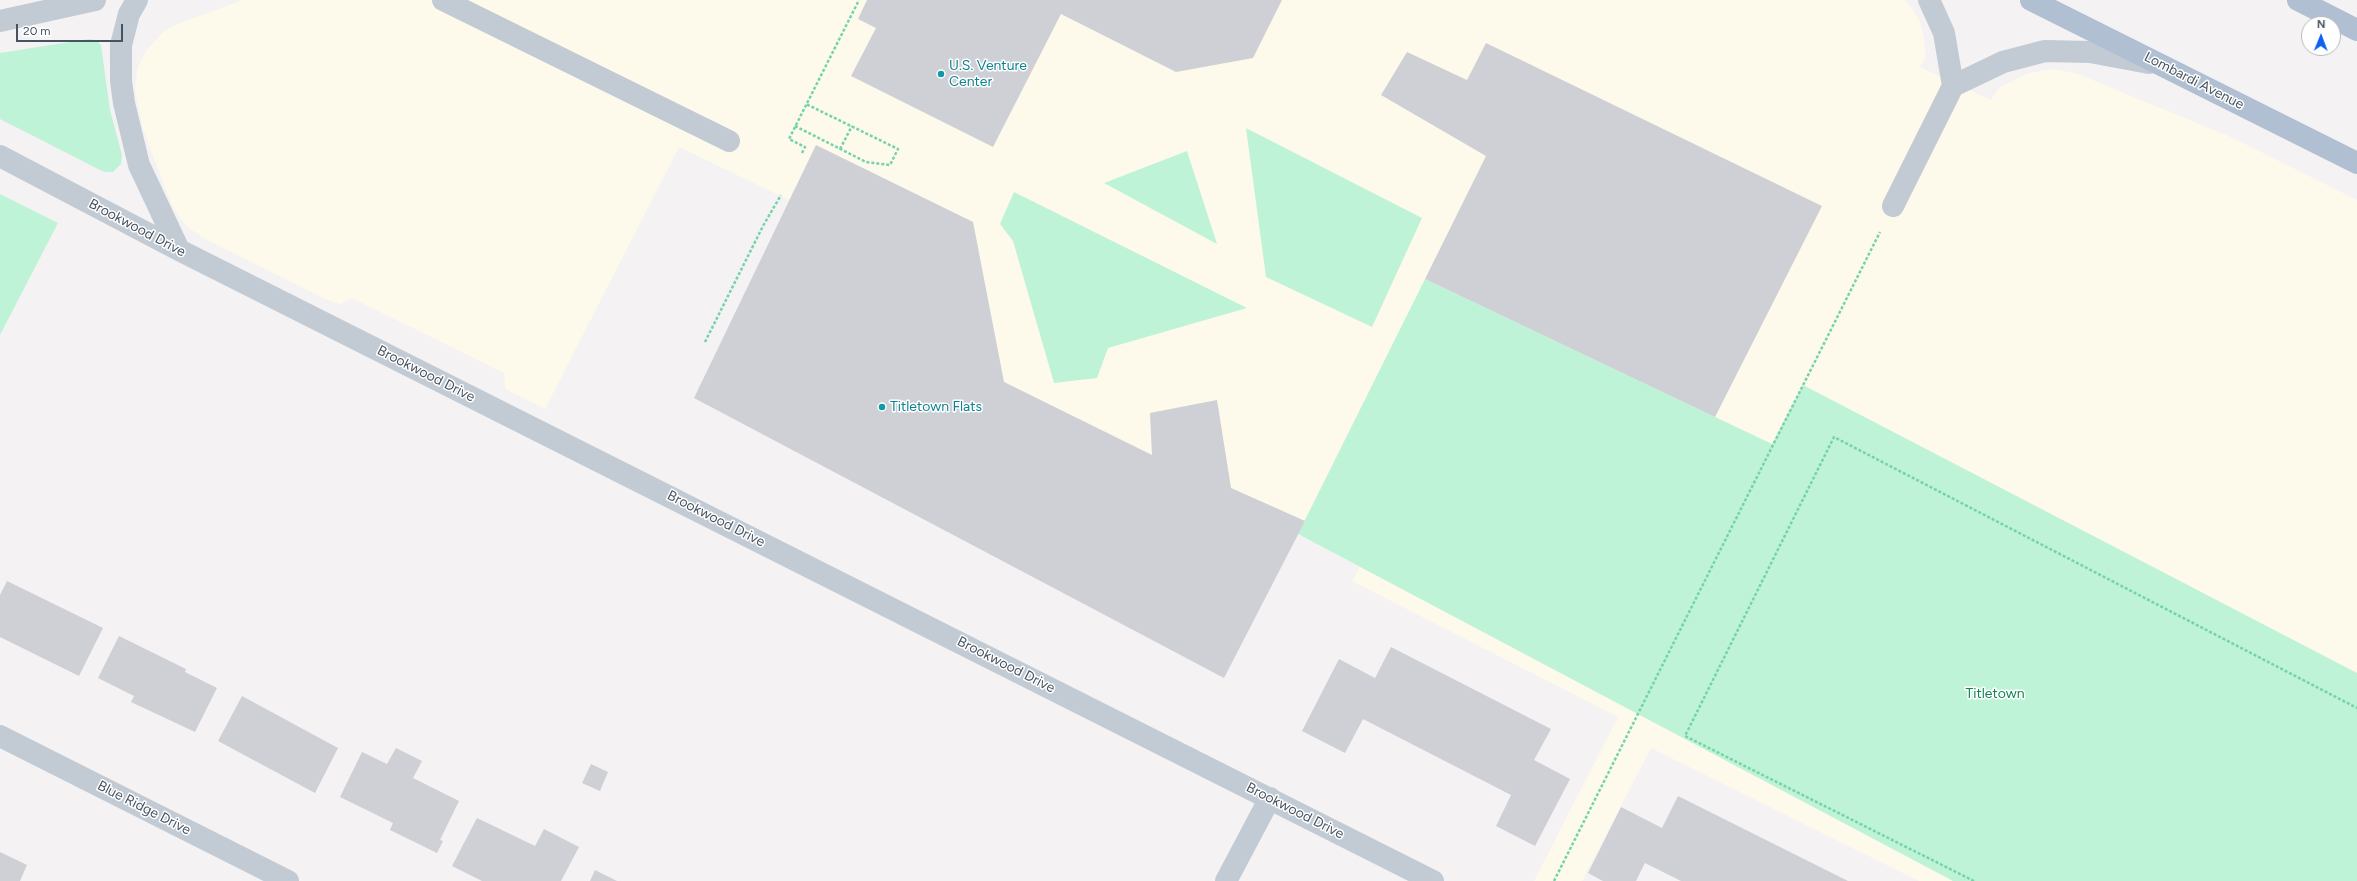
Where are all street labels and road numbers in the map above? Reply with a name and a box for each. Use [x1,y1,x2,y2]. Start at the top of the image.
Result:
street label: Lombardi Avenue [2141,49,2247,113]
street label: Brookwood Drive [86,195,188,261]
street label: Brookwood Drive [374,342,478,406]
street label: Brookwood Drive [664,487,768,551]
street label: Brookwood Drive [954,633,1058,697]
street label: Blue Ridge Drive [95,777,193,839]
street label: Brookwood Drive [1243,779,1347,843]

